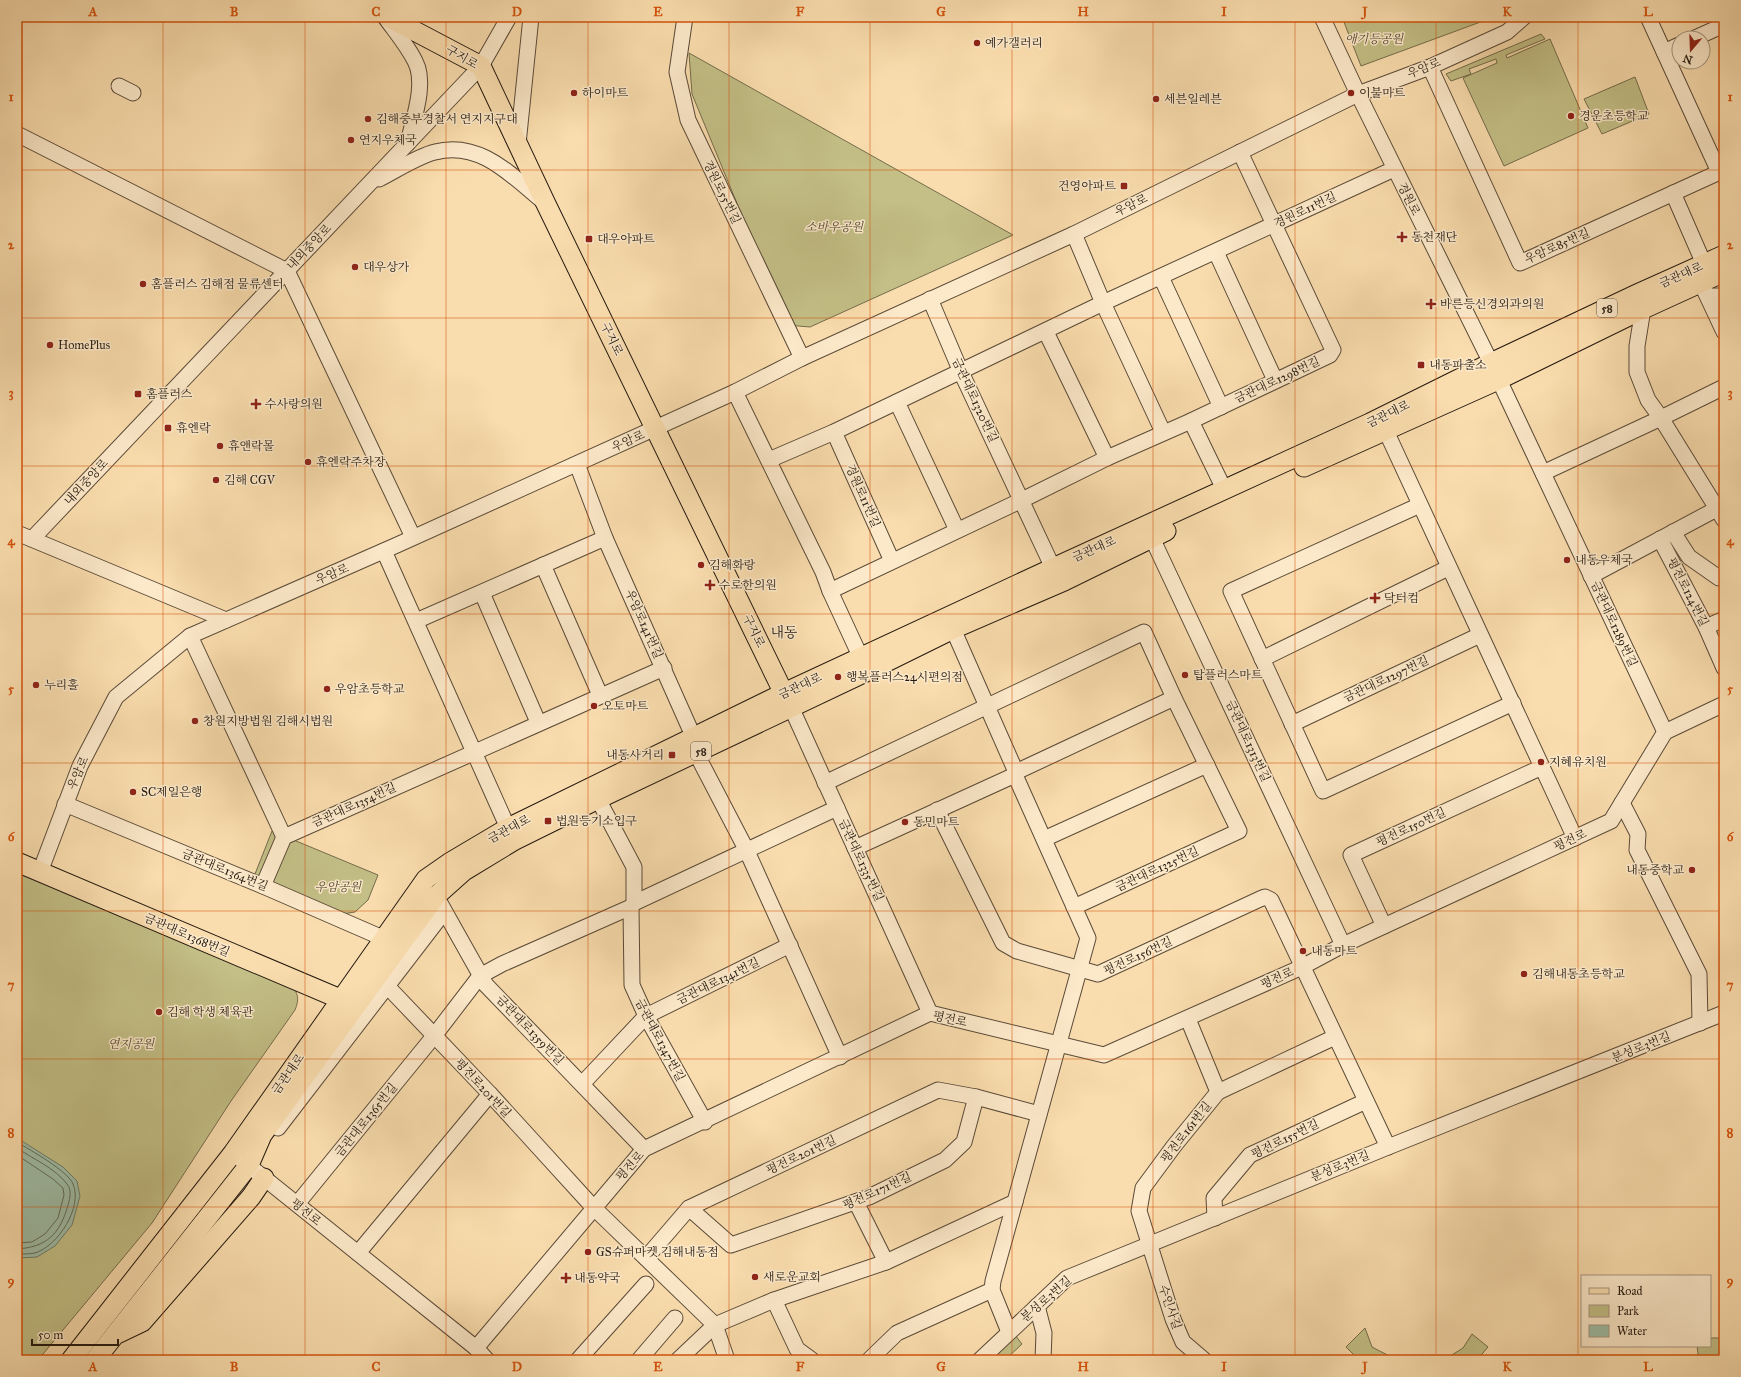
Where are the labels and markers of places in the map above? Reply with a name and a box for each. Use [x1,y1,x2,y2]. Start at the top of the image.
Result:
place label: 예가갤러리 [985,36,1043,50]
marker: 예가갤러리 [972,38,982,48]
place label: 하이마트 [582,86,629,100]
place label: 이불마트 [1359,86,1406,100]
marker: 하이마트 [569,88,579,98]
marker: 이불마트 [1346,88,1356,98]
place label: 세븐일레븐 [1164,92,1222,106]
marker: 세븐일레븐 [1151,94,1161,104]
place label: 경운초등학교 [1579,109,1649,123]
marker: 경운초등학교 [1566,111,1576,121]
place label: 김해중부경찰서 연지지구대 [376,112,518,126]
marker: 김해중부경찰서 연지지구대 [363,114,373,124]
place label: 연지우체국 [359,133,417,147]
marker: 연지우체국 [346,135,356,145]
place label: 건영아파트 [1058,179,1116,193]
marker: 건영아파트 [1119,181,1129,191]
place label: 동천재단 [1411,230,1458,244]
marker: 동천재단 [1396,231,1408,243]
place label: 대우아파트 [597,232,655,246]
marker: 대우아파트 [584,234,594,244]
place label: 대우상가 [363,260,410,274]
marker: 대우상가 [350,262,360,272]
place label: 홈플러스 김해점 물류센터 [151,277,284,291]
marker: 홈플러스 김해점 물류센터 [138,279,148,289]
place label: 바른등신경외과의원 [1440,297,1544,311]
marker: 바른등신경외과의원 [1425,298,1437,310]
place label: HomePlus [58,338,110,352]
marker: HomePlus [45,340,55,350]
place label: 내동파출소 [1429,358,1487,372]
marker: 내동파출소 [1416,360,1426,370]
place label: 홈플러스 [146,387,193,401]
marker: 홈플러스 [133,389,143,399]
place label: 수사랑의원 [265,397,323,411]
marker: 수사랑의원 [250,398,262,410]
place label: 휴엔락 [176,421,211,435]
marker: 휴엔락 [163,423,173,433]
place label: 휴앤락몰 [228,439,275,453]
marker: 휴앤락몰 [215,441,225,451]
place label: 휴엔락주차장 [316,455,386,469]
marker: 휴엔락주차장 [303,457,313,467]
place label: 김해 CGV [224,473,276,487]
marker: 김해 CGV [211,475,221,485]
place label: 내동우체국 [1575,553,1633,567]
marker: 내동우체국 [1562,555,1572,565]
place label: 김해화랑 [709,558,756,572]
marker: 김해화랑 [696,560,706,570]
place label: 수로한의원 [719,578,777,592]
marker: 수로한의원 [704,579,716,591]
place label: 닥터컴 [1384,591,1419,605]
marker: 닥터컴 [1369,592,1381,604]
place label: 탑플러스마트 [1193,668,1263,682]
place label: 행복플러스24시편의점 [846,670,963,684]
marker: 탑플러스마트 [1180,670,1190,680]
marker: 행복플러스24시편의점 [833,672,843,682]
place label: 누리홀 [44,678,79,692]
marker: 누리홀 [31,680,41,690]
place label: 우암초등학교 [335,682,405,696]
marker: 우암초등학교 [322,684,332,694]
place label: 오토마트 [602,699,649,713]
marker: 오토마트 [589,701,599,711]
place label: 창원지방법원 김해시법원 [203,714,333,728]
marker: 창원지방법원 김해시법원 [190,716,200,726]
place label: 내동사거리 [606,748,664,762]
marker: 내동사거리 [667,750,677,760]
place label: 지혜유치원 [1549,755,1607,769]
marker: 지혜유치원 [1536,757,1546,767]
place label: SC제일은행 [141,785,202,799]
marker: SC제일은행 [128,787,138,797]
place label: 법원등기소입구 [556,814,638,828]
place label: 동민마트 [913,815,960,829]
marker: 법원등기소입구 [543,816,553,826]
marker: 동민마트 [900,817,910,827]
place label: 내동중학교 [1626,863,1684,877]
marker: 내동중학교 [1687,865,1697,875]
place label: 내동마트 [1311,944,1358,958]
marker: 내동마트 [1298,946,1308,956]
place label: 김해내동초등학교 [1532,967,1625,981]
marker: 김해내동초등학교 [1519,969,1529,979]
place label: 김해 학생 체육관 [167,1005,254,1019]
marker: 김해 학생 체육관 [154,1007,164,1017]
place label: GS슈퍼마켓 김해내동점 [596,1245,719,1259]
marker: GS슈퍼마켓 김해내동점 [583,1247,593,1257]
place label: 새로운교회 [763,1270,821,1284]
place label: 내동약국 [574,1271,621,1285]
marker: 새로운교회 [750,1272,760,1282]
marker: 내동약국 [561,1273,571,1283]

